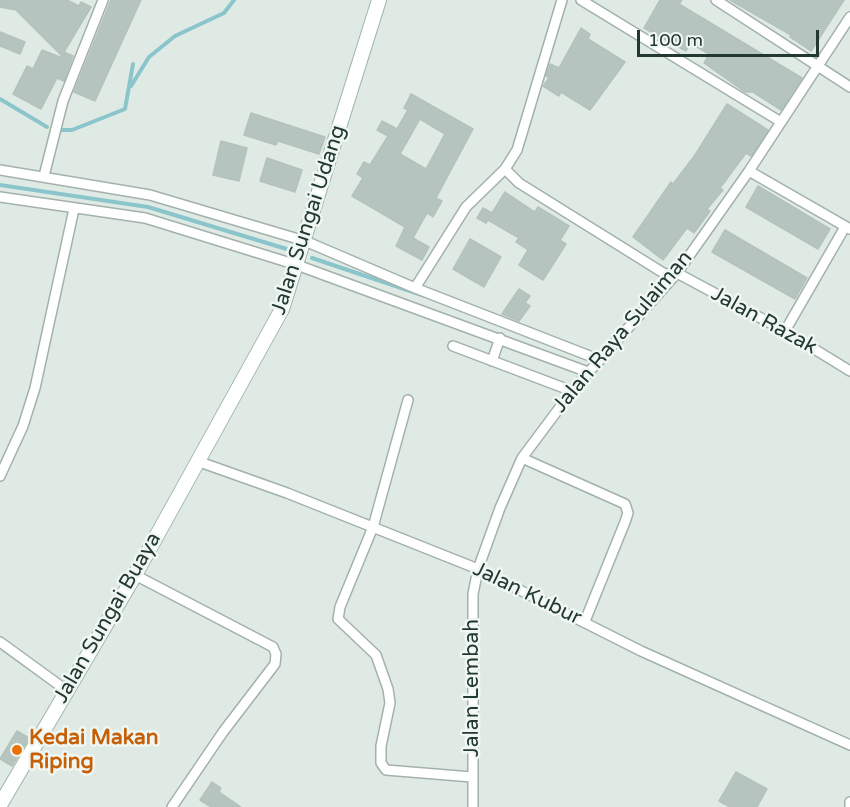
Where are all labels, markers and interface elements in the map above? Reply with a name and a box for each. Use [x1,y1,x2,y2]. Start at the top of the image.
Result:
scale bar [640,18,822,56]
text: 100 m [648,29,703,51]
street label: Jalan Sungai Udang [266,122,352,318]
street label: Jalan Raya Sulaiman [548,246,698,418]
street label: Jalan Razak [707,282,821,360]
street label: Jalan Sungai Buaya [49,528,167,708]
street label: Jalan Kubur [469,557,585,631]
street label: Jalan Lembah [459,619,485,757]
place label: Kedai Makan Riping [29,725,159,775]
marker: Kedai Makan Riping [10,743,24,757]

